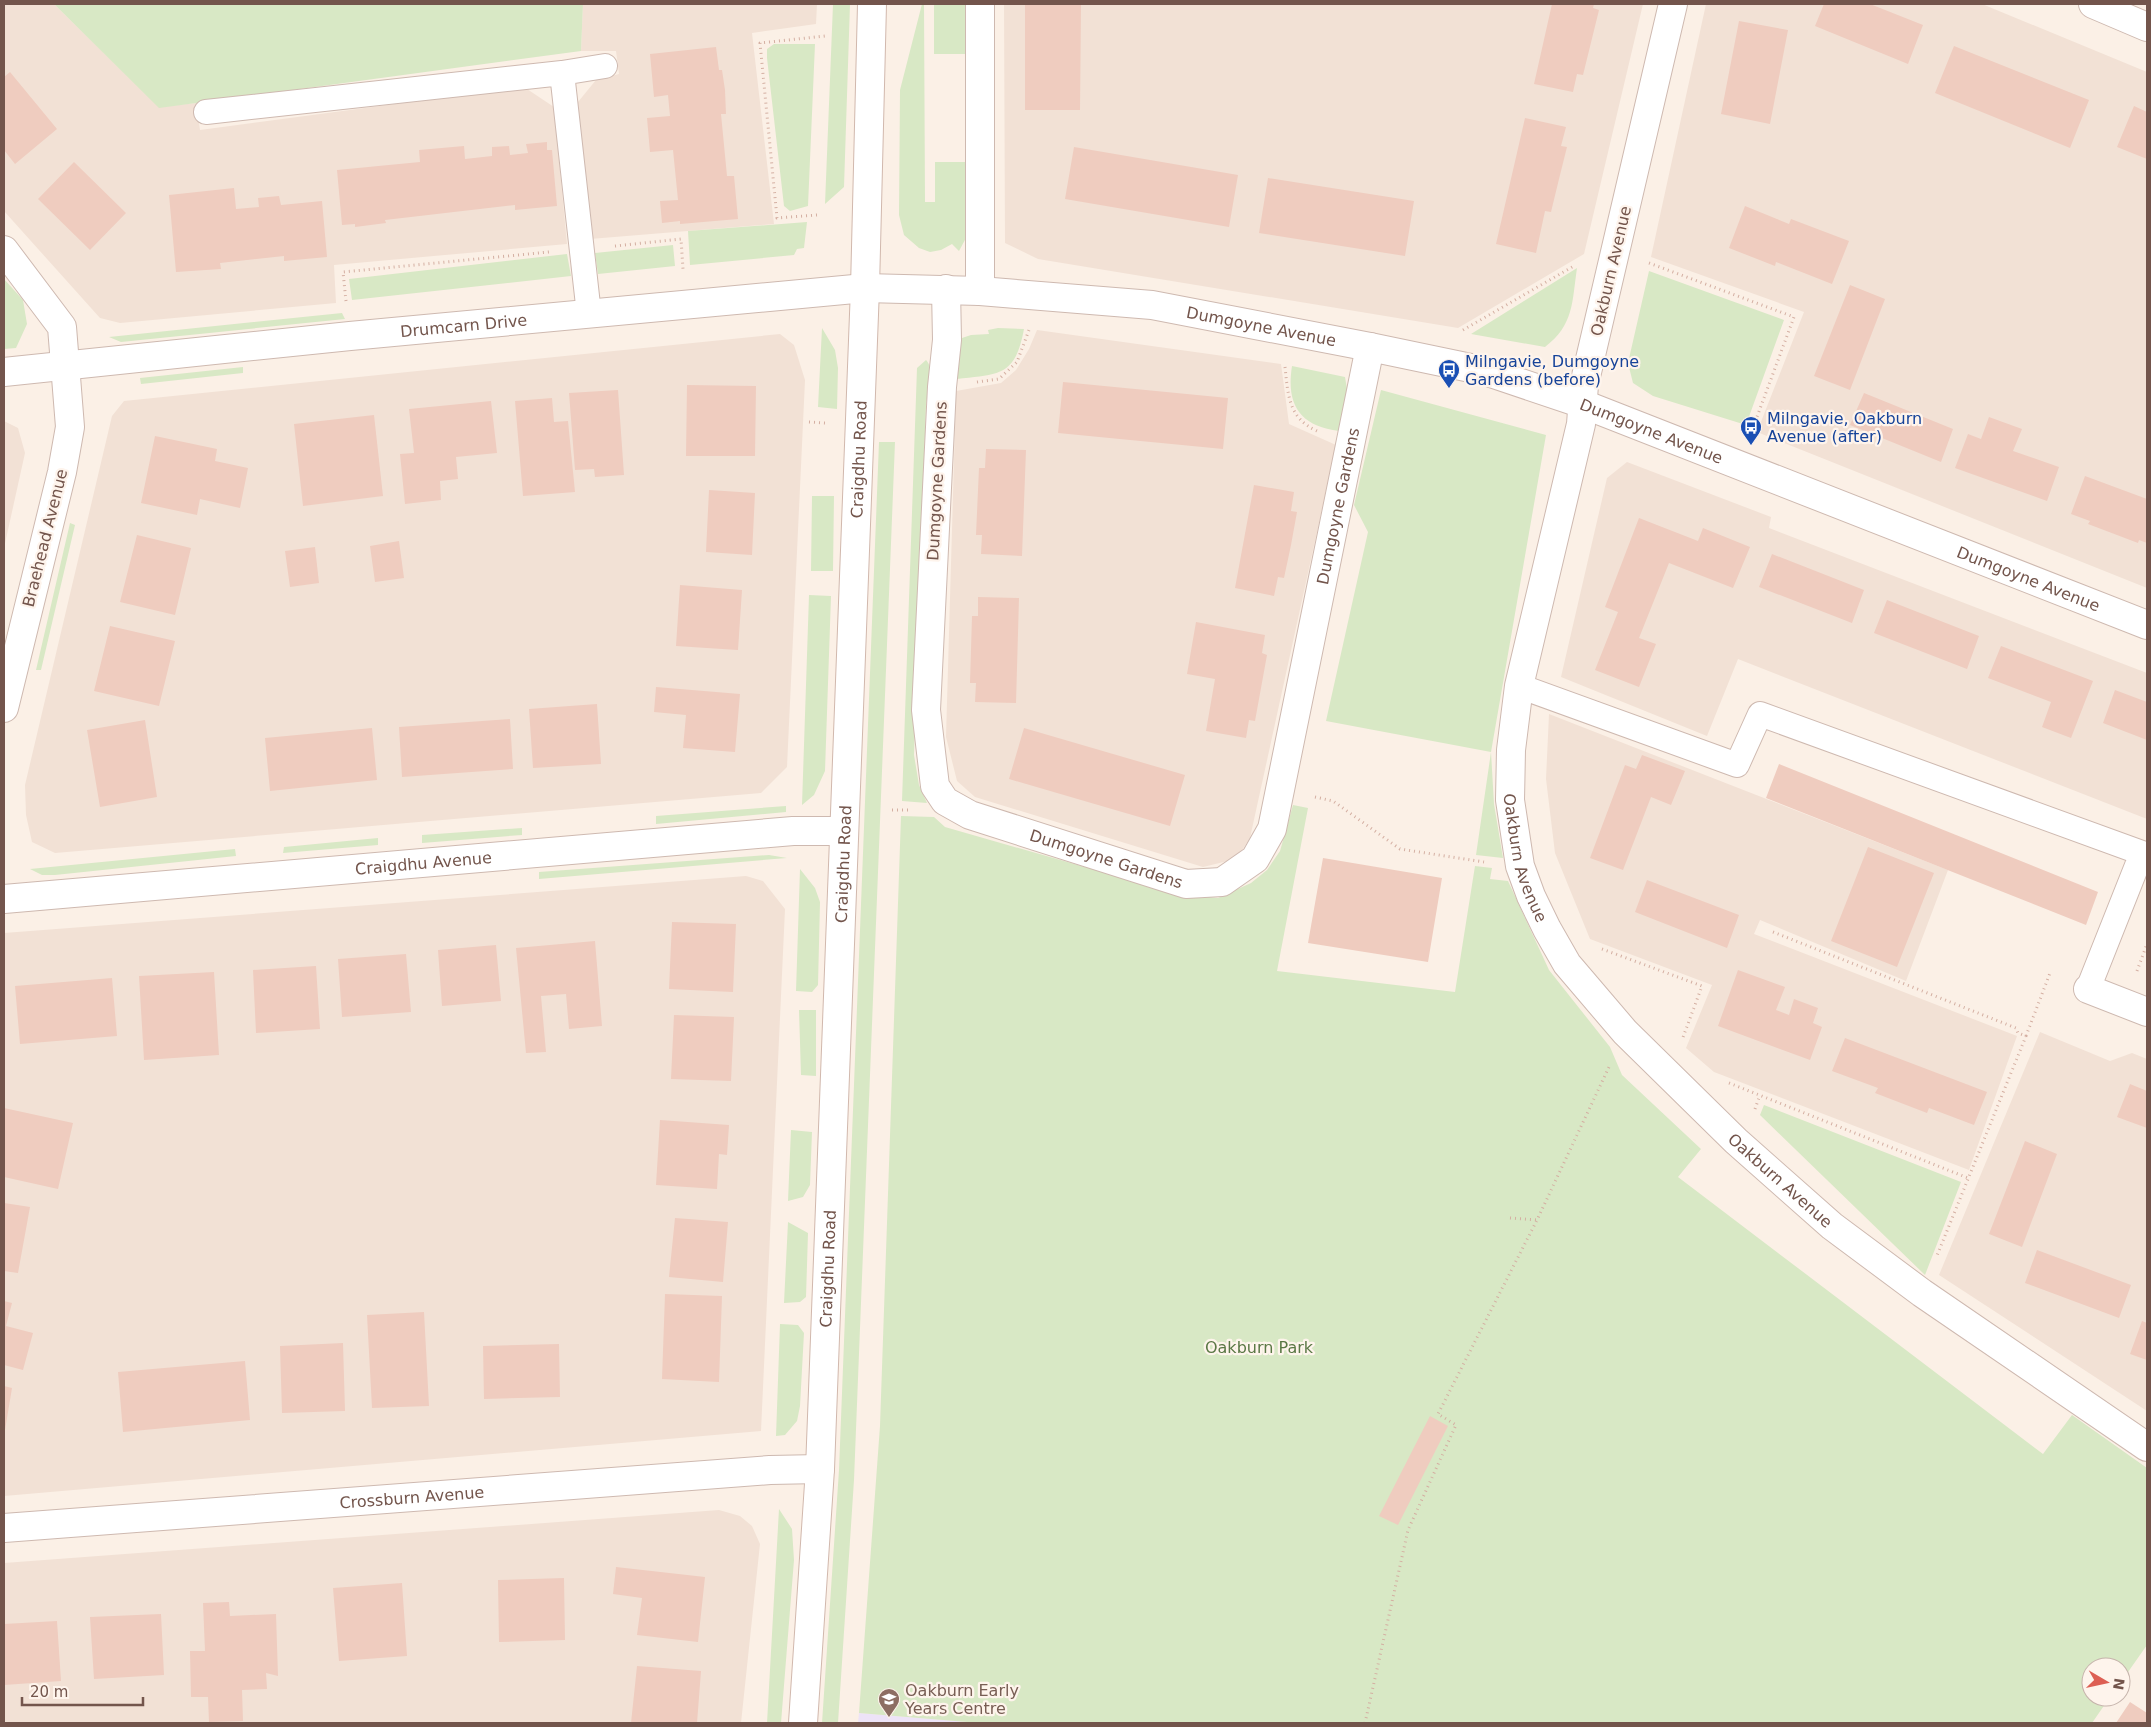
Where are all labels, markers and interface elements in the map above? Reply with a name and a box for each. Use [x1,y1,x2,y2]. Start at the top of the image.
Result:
street label: Oakburn Avenue [1587,204,1635,338]
street label: Dumgoyne Avenue [1185,302,1338,350]
street label: Drumcarn Drive [399,310,528,341]
place label: Milngavie, Dumgoyne Gardens (before) [1465,352,1639,389]
bus stop icon: Milngavie, Dumgoyne Gardens (before) [1437,358,1461,389]
street label: Dumgoyne Avenue [1577,394,1726,467]
street label: Craigdhu Road [847,400,870,519]
street label: Dumgoyne Gardens [923,401,951,561]
place label: Milngavie, Oakburn Avenue (after) [1767,409,1922,446]
bus stop icon: Milngavie, Oakburn Avenue (after) [1739,415,1763,446]
street label: Dumgoyne Gardens [1312,426,1363,586]
street label: Braehead Avenue [19,467,71,609]
street label: Dumgoyne Avenue [1954,542,2103,615]
street label: Oakburn Avenue [1500,793,1552,925]
street label: Craigdhu Road [831,805,855,923]
street label: Dumgoyne Gardens [1027,825,1185,892]
street label: Craigdhu Avenue [354,847,493,878]
street label: Oakburn Avenue [1724,1129,1836,1231]
street label: Craigdhu Road [816,1209,839,1328]
park label: Oakburn Park [1205,1338,1314,1357]
street label: Crossburn Avenue [339,1482,485,1512]
north arrow [2081,1657,2131,1707]
scale bar [22,1674,144,1706]
text: N [2110,1677,2128,1691]
place label: Oakburn Early Years Centre [904,1681,1019,1718]
text: 20 m [30,1683,68,1701]
school or university icon: Oakburn Early Years Centre [877,1687,901,1718]

